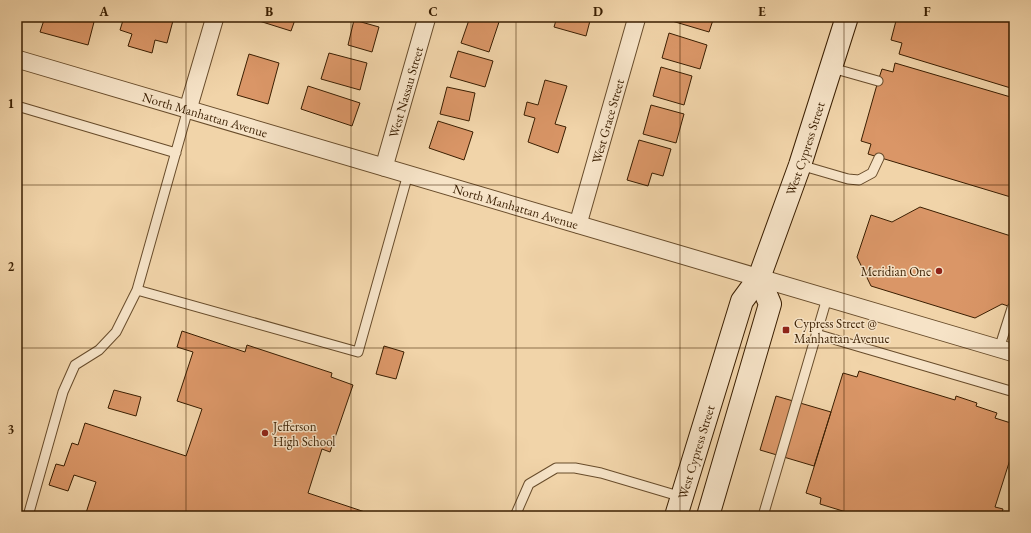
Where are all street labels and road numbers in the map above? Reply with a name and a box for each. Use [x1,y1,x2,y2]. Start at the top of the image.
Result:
street label: West Nassau Street [385,45,427,140]
street label: West Grace Street [588,77,628,165]
street label: North Manhattan Avenue [140,88,270,141]
street label: West Cypress Street [782,100,829,198]
street label: North Manhattan Avenue [451,180,580,233]
street label: West Cypress Street [674,403,719,501]

